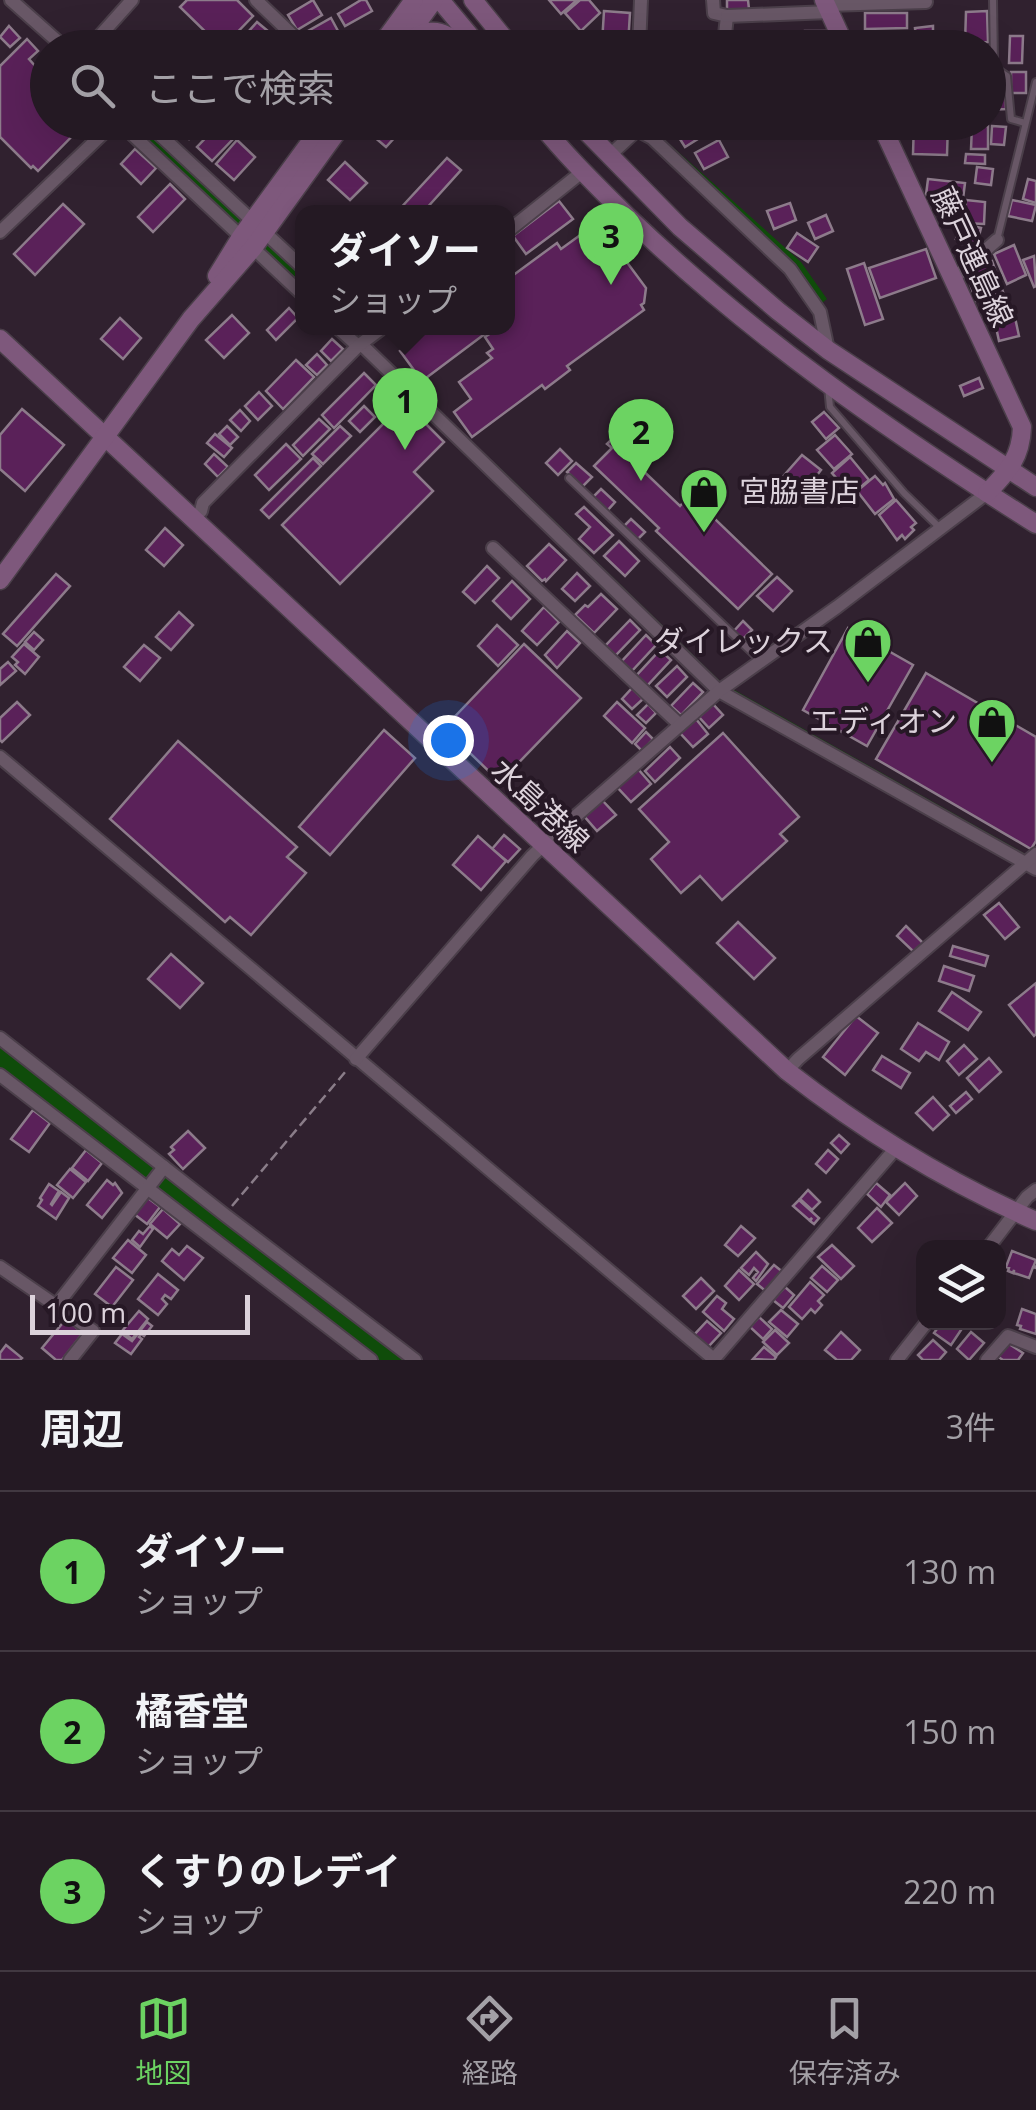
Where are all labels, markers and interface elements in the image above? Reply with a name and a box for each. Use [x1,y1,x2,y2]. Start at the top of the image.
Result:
search box [30,30,1006,140]
icon: search [65,58,120,113]
text: ここで検索 [145,61,335,113]
street label: 藤戸連島線 [923,180,1024,333]
pin: 3 [578,202,644,285]
popup [295,205,515,335]
text: ダイソー [329,223,481,275]
text: ショップ [329,278,457,321]
pin: 1 [372,368,438,450]
pin: 2 [608,398,674,481]
shop icon: 宮脇書店 [678,466,730,534]
place label: 宮脇書店 [739,470,859,511]
shop icon: ダイレックス [842,616,894,684]
place label: ダイレックス [654,620,833,661]
shop icon: エディオン [966,696,1018,764]
place label: エディオン [809,700,957,741]
your location [423,715,474,766]
street label: 水島港線 [483,749,599,861]
map controls [916,1240,1006,1330]
button: layers [916,1240,1006,1330]
scale bar [30,1290,250,1334]
text: 100 m [45,1293,126,1331]
text: 周辺 [40,1399,124,1456]
text: 3件 [946,1405,996,1448]
text: ダイソー [135,1524,287,1576]
text: 1 [63,1550,82,1593]
text: 130 m [903,1550,996,1593]
text: ショップ [135,1579,263,1622]
text: 橘香堂 [135,1684,249,1736]
text: 2 [63,1710,82,1753]
text: 150 m [903,1710,996,1753]
text: ショップ [135,1739,263,1782]
text: くすりのレデイ [135,1844,401,1896]
text: 3 [63,1870,82,1913]
text: 220 m [903,1870,996,1913]
text: ショップ [135,1899,263,1942]
tab: 地図 [135,1991,191,2091]
tab: 経路 [462,1991,518,2091]
tab: 保存済み [789,1991,901,2091]

